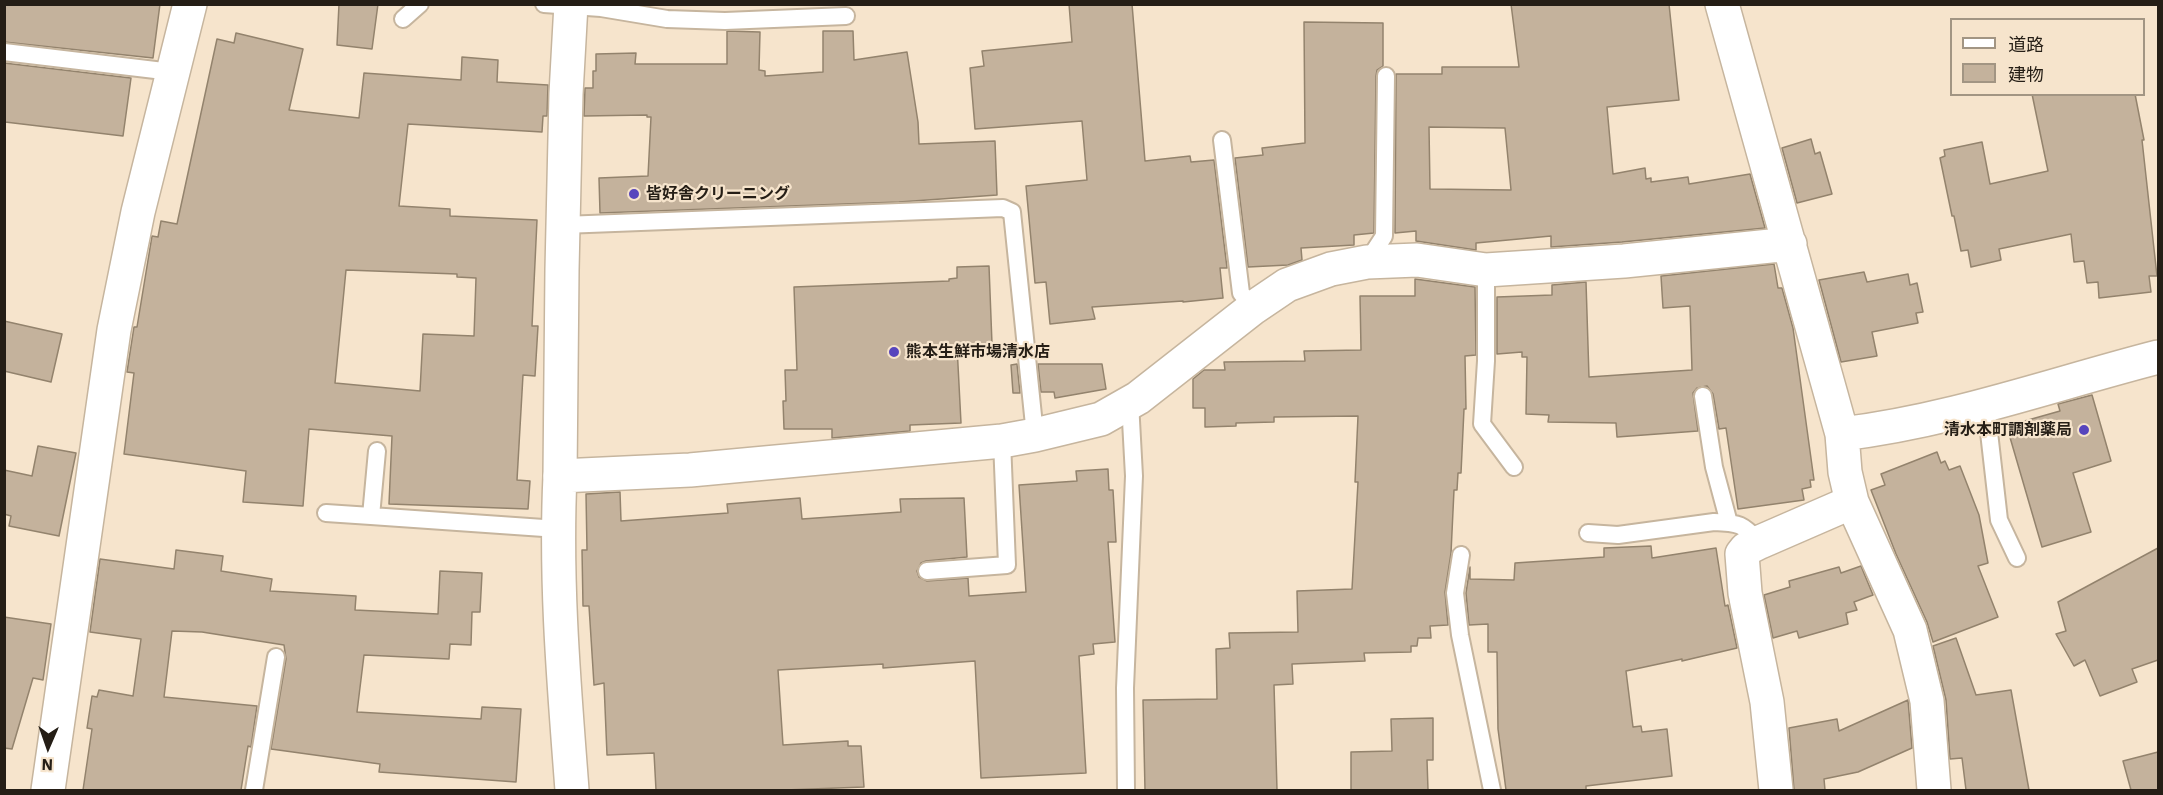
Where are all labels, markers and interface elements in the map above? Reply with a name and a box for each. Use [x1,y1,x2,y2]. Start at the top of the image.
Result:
legend [1950,18,2145,96]
text: 道路 [2008,33,2044,56]
text: 建物 [2008,63,2044,86]
place label: 皆好舎クリーニング [646,184,790,204]
marker: 皆好舎クリーニング [627,187,641,201]
place label: 熊本生鮮市場清水店 [906,342,1050,362]
marker: 熊本生鮮市場清水店 [887,345,901,359]
place label: 清水本町調剤薬局 [1944,420,2072,440]
marker: 清水本町調剤薬局 [2077,423,2091,437]
north arrow [18,717,78,777]
text: N [41,755,54,775]

